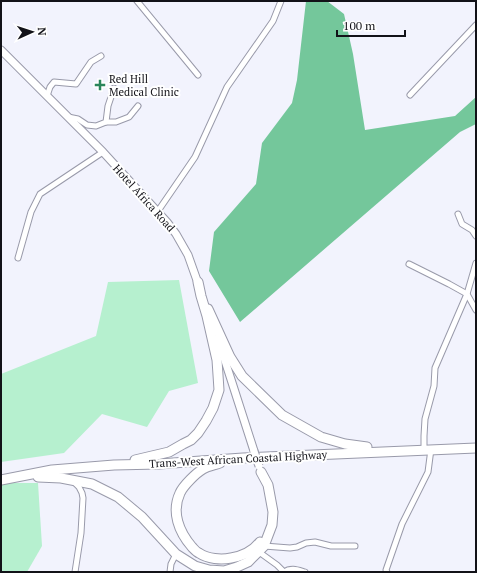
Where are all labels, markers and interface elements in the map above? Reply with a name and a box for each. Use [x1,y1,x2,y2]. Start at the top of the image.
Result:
north arrow [12,12,52,52]
scale bar [337,12,405,38]
text: 100 m [343,18,376,33]
text: N [35,27,49,37]
place label: Red Hill Medical Clinic [109,72,179,99]
marker: Red Hill Medical Clinic [94,79,106,91]
street label: Hotel Africa Road [110,161,178,235]
street label: Trans-West African Coastal Highway [149,447,328,471]

